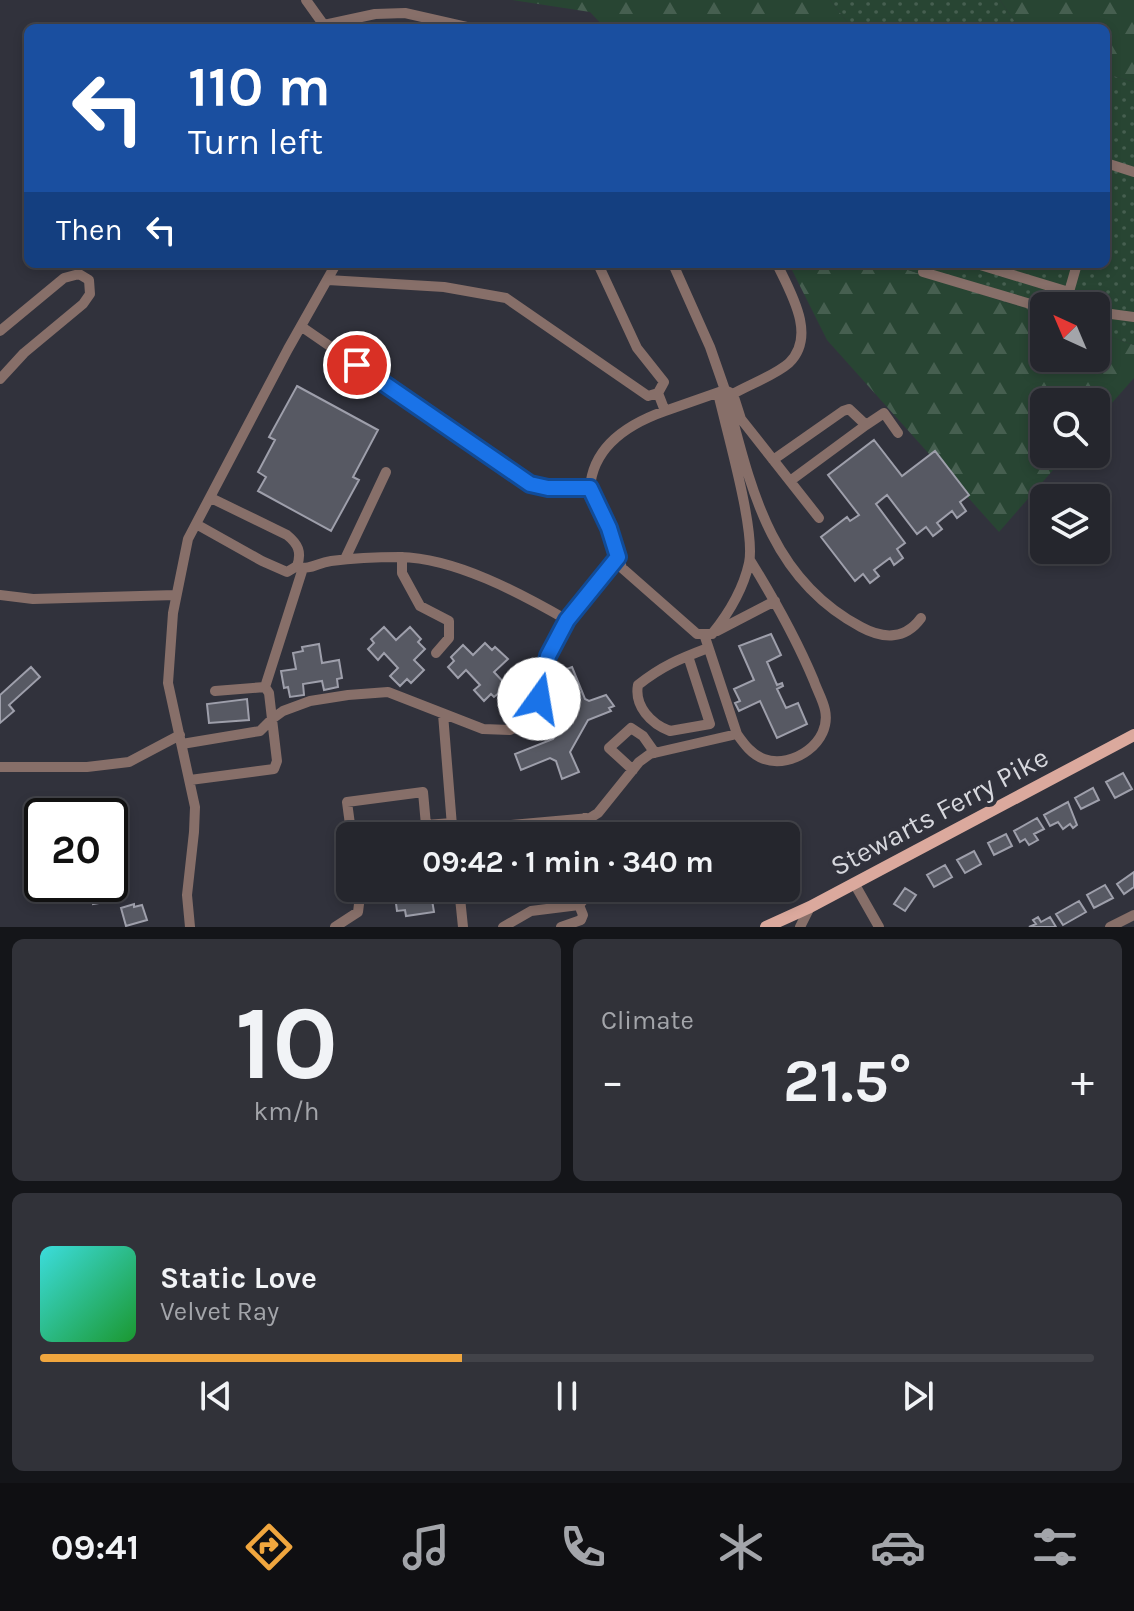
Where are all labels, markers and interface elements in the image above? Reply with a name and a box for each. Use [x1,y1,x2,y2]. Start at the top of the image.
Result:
text: 110 m [188,54,331,119]
icon: left [56,56,160,160]
text: Turn left [188,121,323,163]
icon: left [139,208,183,252]
text: Then [56,212,123,248]
north arrow [1030,292,1110,372]
map controls [1030,292,1110,564]
pin [323,331,391,399]
icon: arrive [335,343,379,387]
button: search [1030,388,1110,468]
button: layers [1030,484,1110,564]
position arrow [497,657,581,741]
street label: Stewarts Ferry Pike [825,740,1054,883]
speed limit sign: 20 [24,798,128,902]
text: 09:42 · 1 min · 340 m [422,844,714,880]
text: 10 [235,983,338,1104]
text: Climate [601,1005,694,1036]
text: 21.5° [783,1046,912,1116]
text: − [601,1056,624,1107]
text: + [1071,1056,1094,1107]
text: km/h [254,1096,319,1127]
text: Static Love [160,1260,317,1296]
text: Velvet Ray [160,1296,279,1327]
icon: previous [194,1374,238,1418]
icon: pause [545,1374,589,1418]
icon: next [896,1374,940,1418]
icon: directions [241,1519,297,1575]
icon: music [398,1519,454,1575]
icon: phone [555,1519,611,1575]
icon: climate [713,1519,769,1575]
icon: car [870,1519,926,1575]
icon: filters [1027,1519,1083,1575]
text: 09:41 [51,1526,139,1568]

